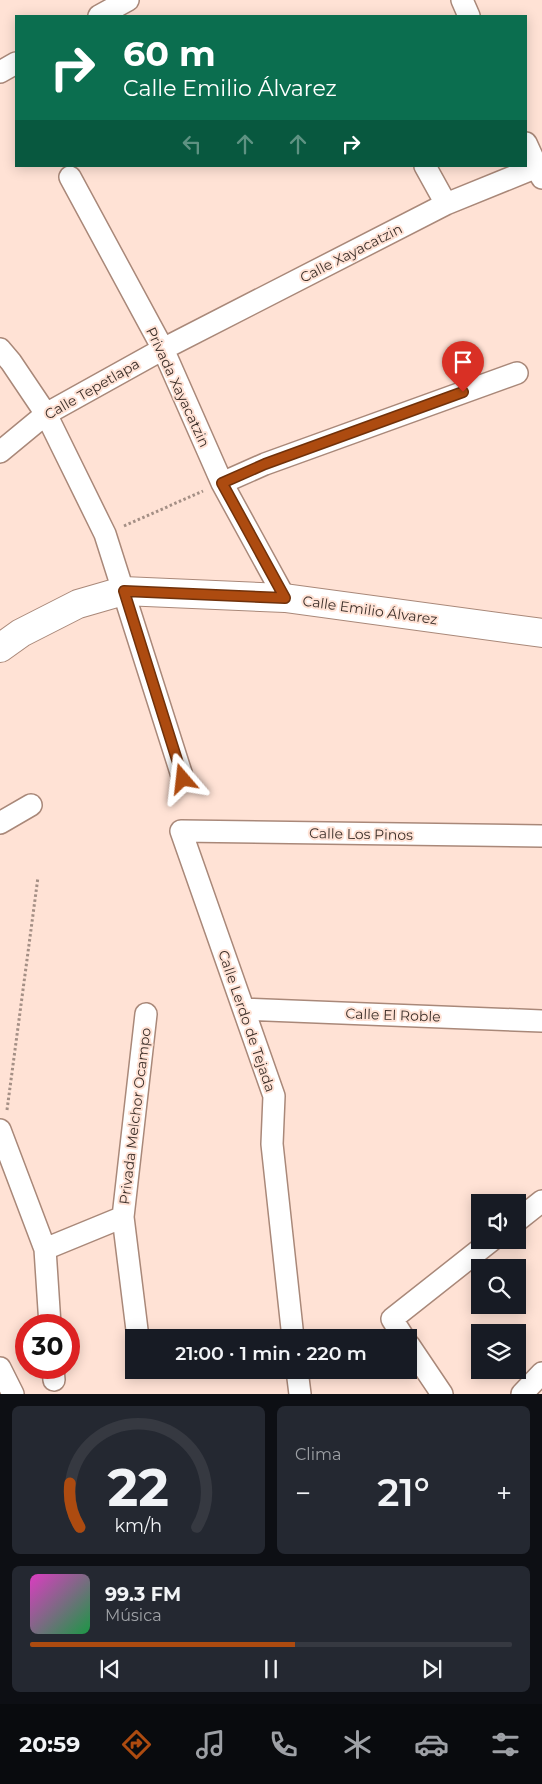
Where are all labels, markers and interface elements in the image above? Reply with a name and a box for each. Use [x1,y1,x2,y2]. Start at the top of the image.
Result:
text: 60 m [123,32,216,75]
icon: right [40,35,105,100]
text: Calle Emilio Álvarez [123,75,337,102]
icon: left [178,130,206,158]
icon: ahead [231,130,259,158]
icon: ahead [284,130,312,158]
icon: right [337,130,365,158]
street label: Calle Xayacatzin [297,219,405,287]
street label: Privada Xayacatzin [142,324,214,450]
pin [442,341,484,392]
icon: arrive [449,348,477,376]
street label: Calle Tepetlapa [41,354,143,424]
street label: Calle Emilio Álvarez [301,592,439,628]
position arrow [156,752,208,804]
street label: Calle Los Pinos [309,824,413,844]
street label: Calle Lerdo de Tejada [214,948,280,1094]
street label: Calle El Roble [345,1004,441,1026]
street label: Privada Melchor Ocampo [115,1026,155,1205]
map controls [471,1194,526,1379]
button: sound [471,1194,526,1249]
button: search [471,1259,526,1314]
speed limit sign: 30 [15,1314,80,1379]
button: layers [471,1324,526,1379]
text: 21:00 · 1 min · 220 m [175,1342,367,1365]
text: Clima [295,1445,341,1464]
text: 22 [108,1456,169,1519]
text: 21° [377,1469,430,1516]
text: − [295,1476,311,1510]
text: + [496,1476,512,1510]
text: km/h [115,1515,162,1536]
text: 99.3 FM [105,1583,181,1606]
text: Música [105,1606,162,1625]
icon: previous [96,1655,124,1683]
icon: pause [257,1655,285,1683]
icon: next [418,1655,446,1683]
icon: directions [119,1727,154,1762]
icon: music [193,1727,228,1762]
icon: phone [266,1727,301,1762]
icon: climate [340,1727,375,1762]
icon: car [414,1727,449,1762]
icon: filters [488,1727,523,1762]
text: 20:59 [19,1731,80,1758]

